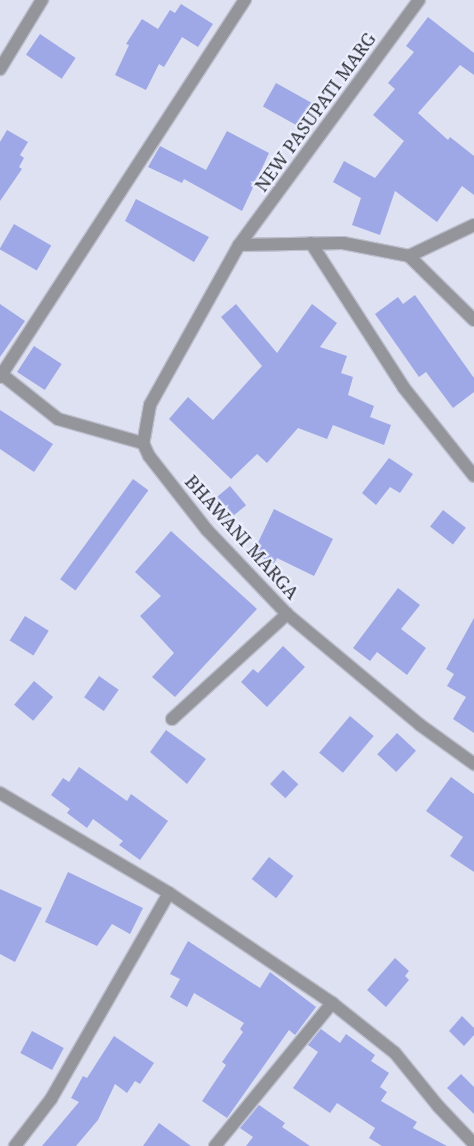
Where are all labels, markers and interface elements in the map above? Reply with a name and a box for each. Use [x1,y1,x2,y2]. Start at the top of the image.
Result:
street label: NEW PASUPATI MARG [250,28,380,196]
street label: BHAWANI MARGA [181,471,303,603]

